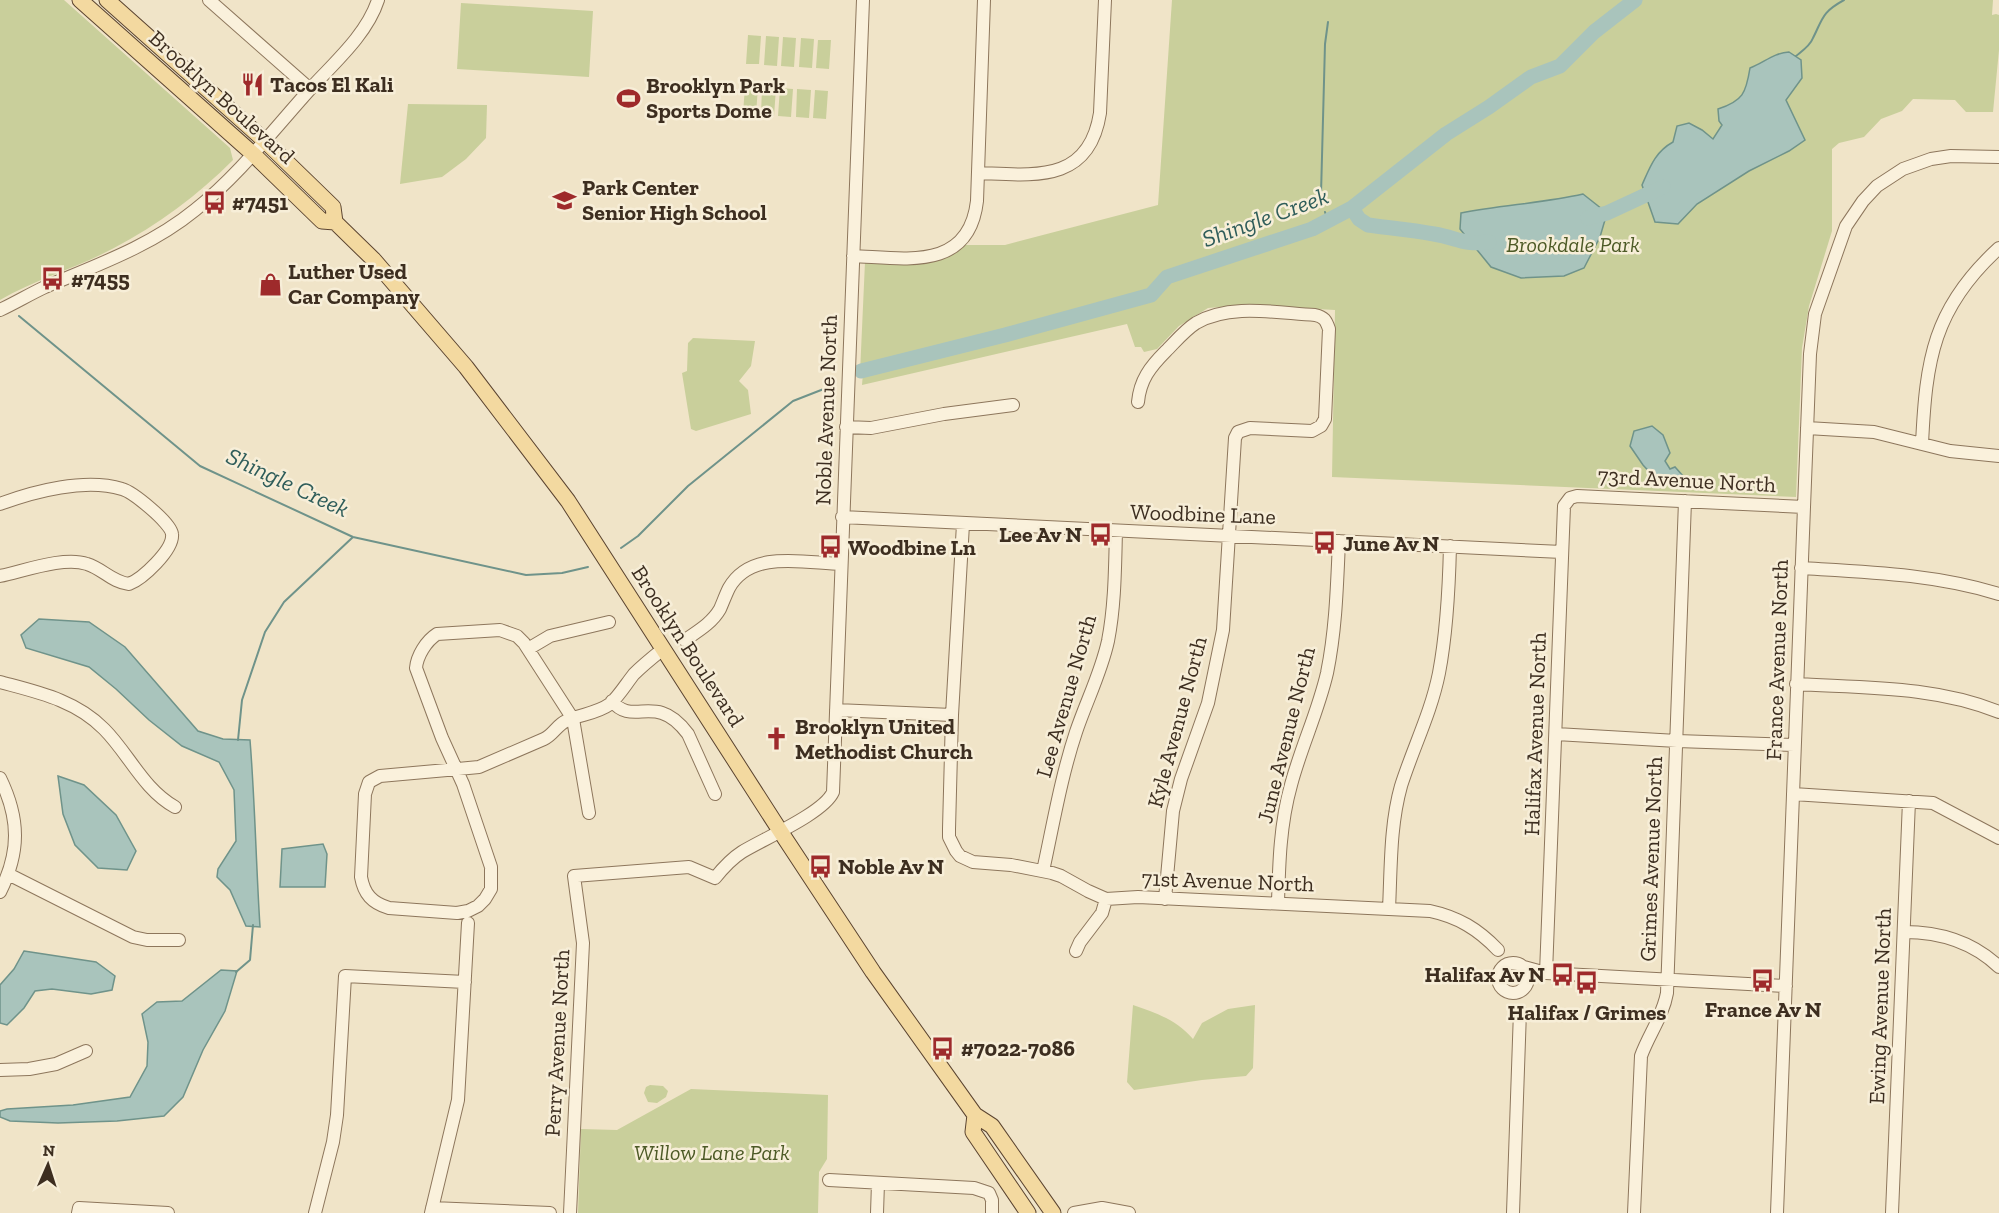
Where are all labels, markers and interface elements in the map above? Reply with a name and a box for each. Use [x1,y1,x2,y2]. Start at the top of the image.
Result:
street label: Brooklyn Boulevard [144,24,300,170]
restaurant icon: Tacos El Kali [239,71,265,97]
place label: Tacos El Kali [270,71,394,98]
place label: Brooklyn Park Sports Dome [646,72,785,124]
sports icon: Brooklyn Park Sports Dome [615,85,641,111]
place label: Park Center Senior High School [582,174,767,226]
water label: Shingle Creek [1198,181,1332,253]
school or university icon: Park Center Senior High School [551,187,577,213]
bus stop icon: #7451 [201,189,227,215]
place label: #7451 [232,189,288,216]
park label: Brookdale Park [1506,231,1640,258]
place label: Luther Used Car Company [288,258,420,310]
bus stop icon: #7455 [40,266,66,292]
place label: #7455 [71,266,130,293]
shop icon: Luther Used Car Company [257,271,283,297]
street label: Noble Avenue North [809,314,843,506]
water label: Shingle Creek [222,441,354,523]
street label: 73rd Avenue North [1597,462,1777,498]
street label: Woodbine Lane [1130,498,1276,530]
place label: Lee Av N [999,521,1082,548]
bus stop icon: Lee Av N [1087,521,1113,547]
bus stop icon: June Av N [1312,530,1338,556]
place label: June Av N [1343,530,1439,557]
bus stop icon: Woodbine Ln [817,534,843,560]
place label: Woodbine Ln [848,534,976,561]
street label: France Avenue North [1760,558,1794,761]
street label: Brooklyn Boulevard [626,560,750,732]
street label: Lee Avenue North [1030,611,1102,781]
street label: Halifax Avenue North [1518,631,1552,836]
street label: Kyle Avenue North [1141,633,1213,810]
street label: June Avenue North [1251,643,1321,826]
place label: Brooklyn United Methodist Church [795,713,973,765]
church icon: Brooklyn United Methodist Church [764,726,790,752]
street label: Grimes Avenue North [1634,755,1668,962]
bus stop icon: Noble Av N [807,853,833,879]
place label: Noble Av N [838,853,944,880]
street label: 71st Avenue North [1141,864,1315,898]
street label: Ewing Avenue North [1863,907,1897,1105]
street label: Perry Avenue North [539,948,575,1137]
place label: Halifax Av N [1425,961,1545,988]
bus stop icon: Halifax Av N [1550,961,1576,987]
bus stop icon: France Av N [1750,967,1776,993]
bus stop icon: Halifax / Grimes [1574,970,1600,996]
place label: France Av N [1705,996,1822,1023]
place label: Halifax / Grimes [1508,999,1666,1026]
bus stop icon: #7022-7086 [930,1035,956,1061]
place label: #7022-7086 [961,1035,1075,1062]
north arrow [18,1135,78,1195]
park label: Willow Lane Park [634,1139,790,1166]
text: N [42,1141,55,1160]

